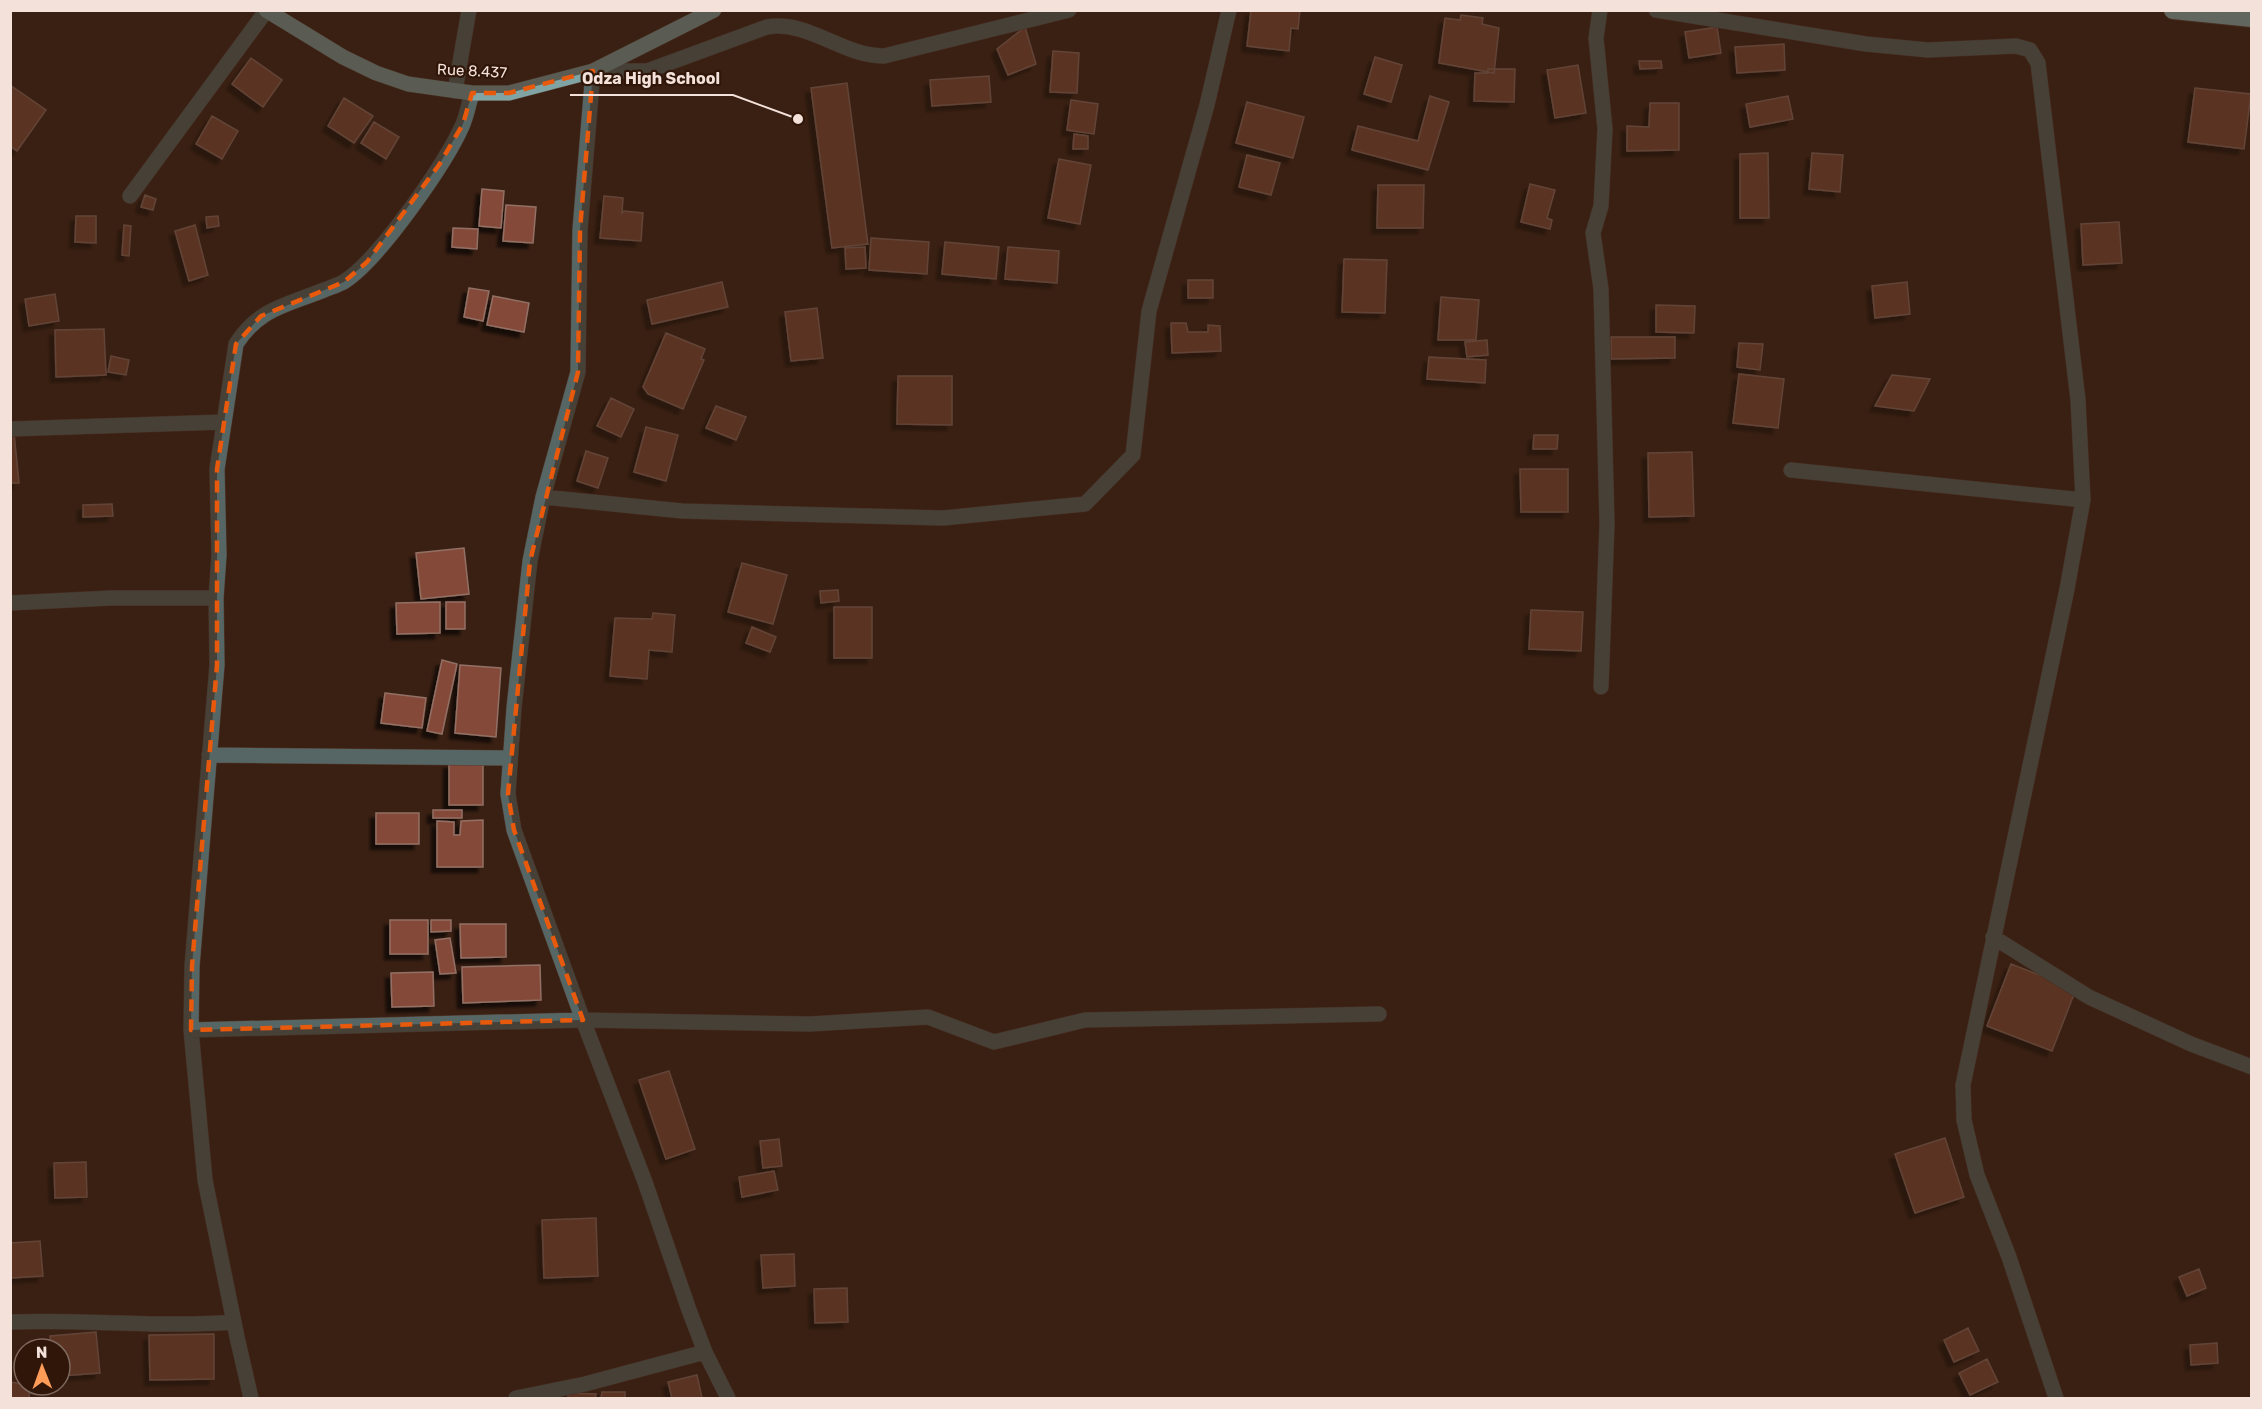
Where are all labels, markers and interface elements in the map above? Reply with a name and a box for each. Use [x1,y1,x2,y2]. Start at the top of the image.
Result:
street label: Rue 8.437 [437,60,508,82]
callout: Odza High School [570,61,733,95]
text: Odza High School [582,69,720,88]
north arrow [12,1337,72,1397]
text: N [36,1343,48,1362]

